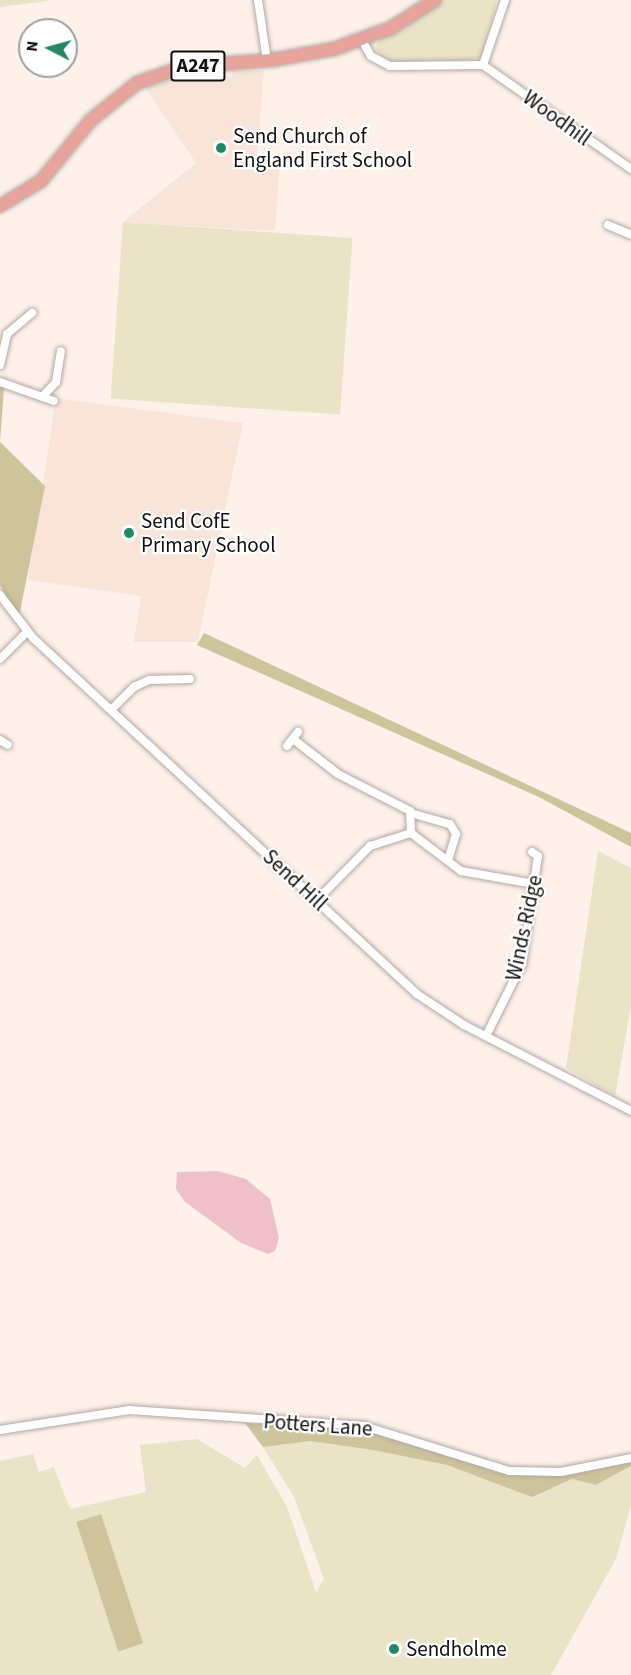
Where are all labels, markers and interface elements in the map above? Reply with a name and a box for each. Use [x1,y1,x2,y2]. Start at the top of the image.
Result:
north arrow [18,18,78,78]
text: N [21,40,44,53]
road number: A247 [170,49,226,83]
street label: Woodhill [518,85,596,151]
place label: Send Church of England First School [233,123,412,173]
marker: Send Church of England First School [214,141,228,155]
place label: Send CofE Primary School [141,508,275,558]
marker: Send CofE Primary School [122,526,136,540]
street label: Send Hill [258,844,332,916]
street label: Winds Ridge [501,873,547,983]
street label: Potters Lane [263,1409,373,1441]
place label: Sendholme [406,1636,507,1662]
marker: Sendholme [387,1642,401,1656]

